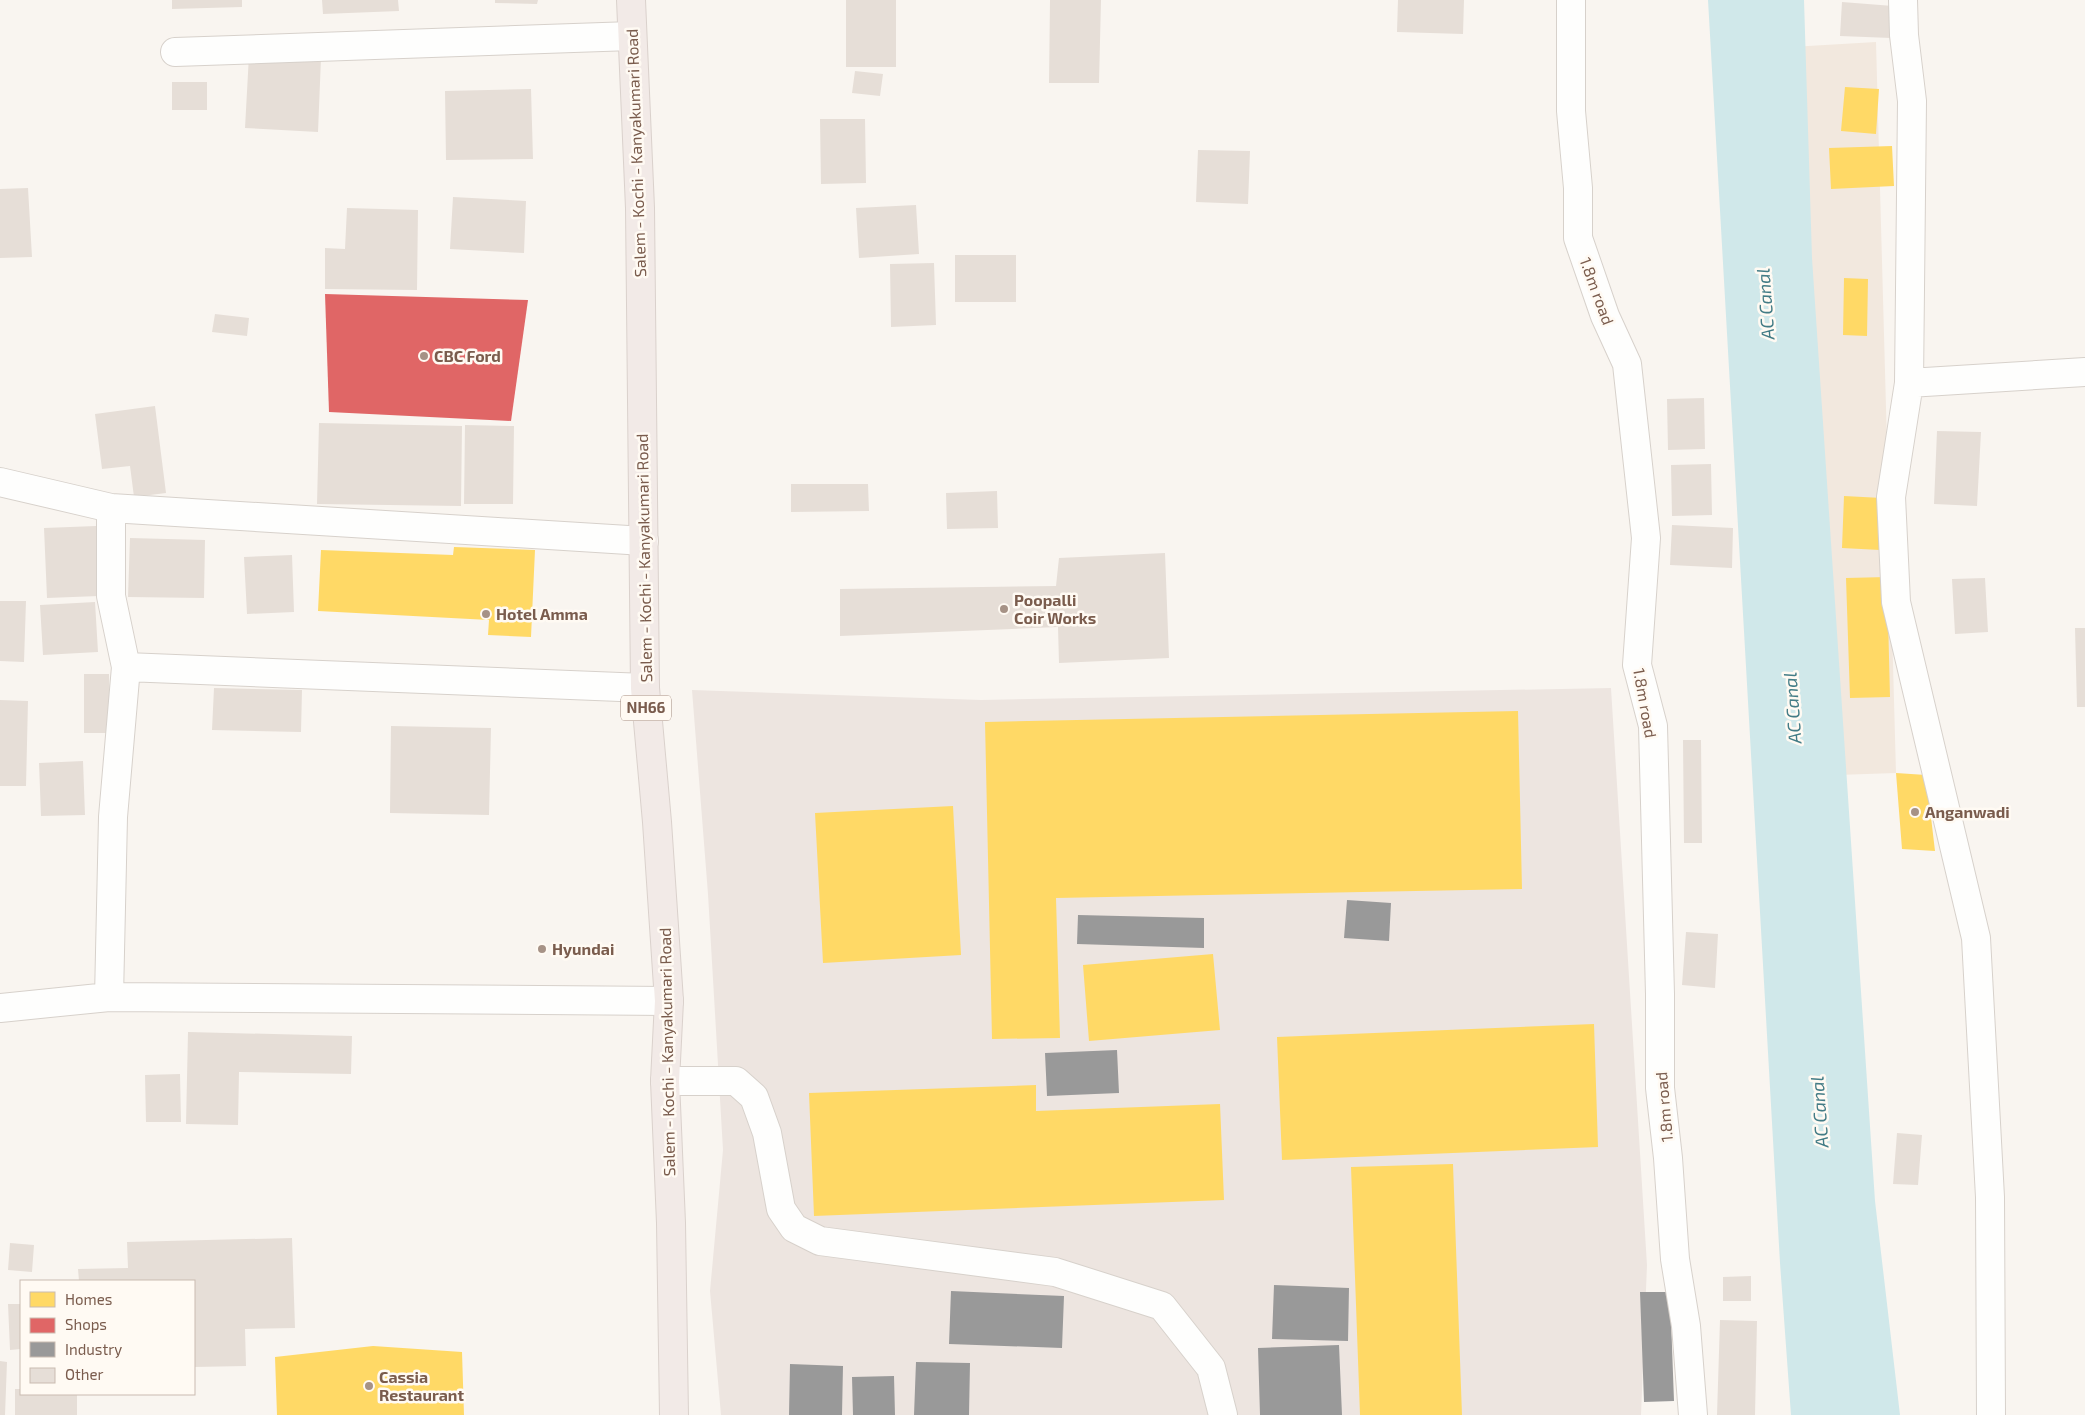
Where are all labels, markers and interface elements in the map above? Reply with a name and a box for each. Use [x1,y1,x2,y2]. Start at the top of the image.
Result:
street label: Salem - Kochi - Kanyakumari Road [622,28,649,278]
street label: 1.8m road [1576,254,1618,327]
water label: AC Canal [1752,268,1779,342]
place label: CBC Ford [434,346,501,365]
marker: CBC Ford [418,350,430,362]
street label: Salem - Kochi - Kanyakumari Road [632,433,655,683]
place label: Poopalli Coir Works [1014,590,1096,627]
marker: Poopalli Coir Works [998,603,1010,615]
place label: Hotel Amma [496,604,588,623]
marker: Hotel Amma [480,608,492,620]
street label: 1.8m road [1630,667,1661,739]
water label: AC Canal [1779,672,1806,746]
road number: NH66 [621,696,671,720]
place label: Anganwadi [1925,802,2010,821]
marker: Anganwadi [1909,806,1921,818]
street label: Salem - Kochi - Kanyakumari Road [655,927,678,1177]
place label: Hyundai [552,939,614,959]
marker: Hyundai [536,943,548,955]
street label: 1.8m road [1651,1071,1676,1143]
water label: AC Canal [1806,1076,1833,1150]
legend [20,1280,195,1395]
text: Homes [65,1290,112,1308]
text: Shops [65,1315,107,1333]
text: Industry [65,1340,122,1358]
text: Other [65,1365,104,1383]
place label: Cassia Restaurant [379,1367,464,1404]
marker: Cassia Restaurant [363,1380,375,1392]

